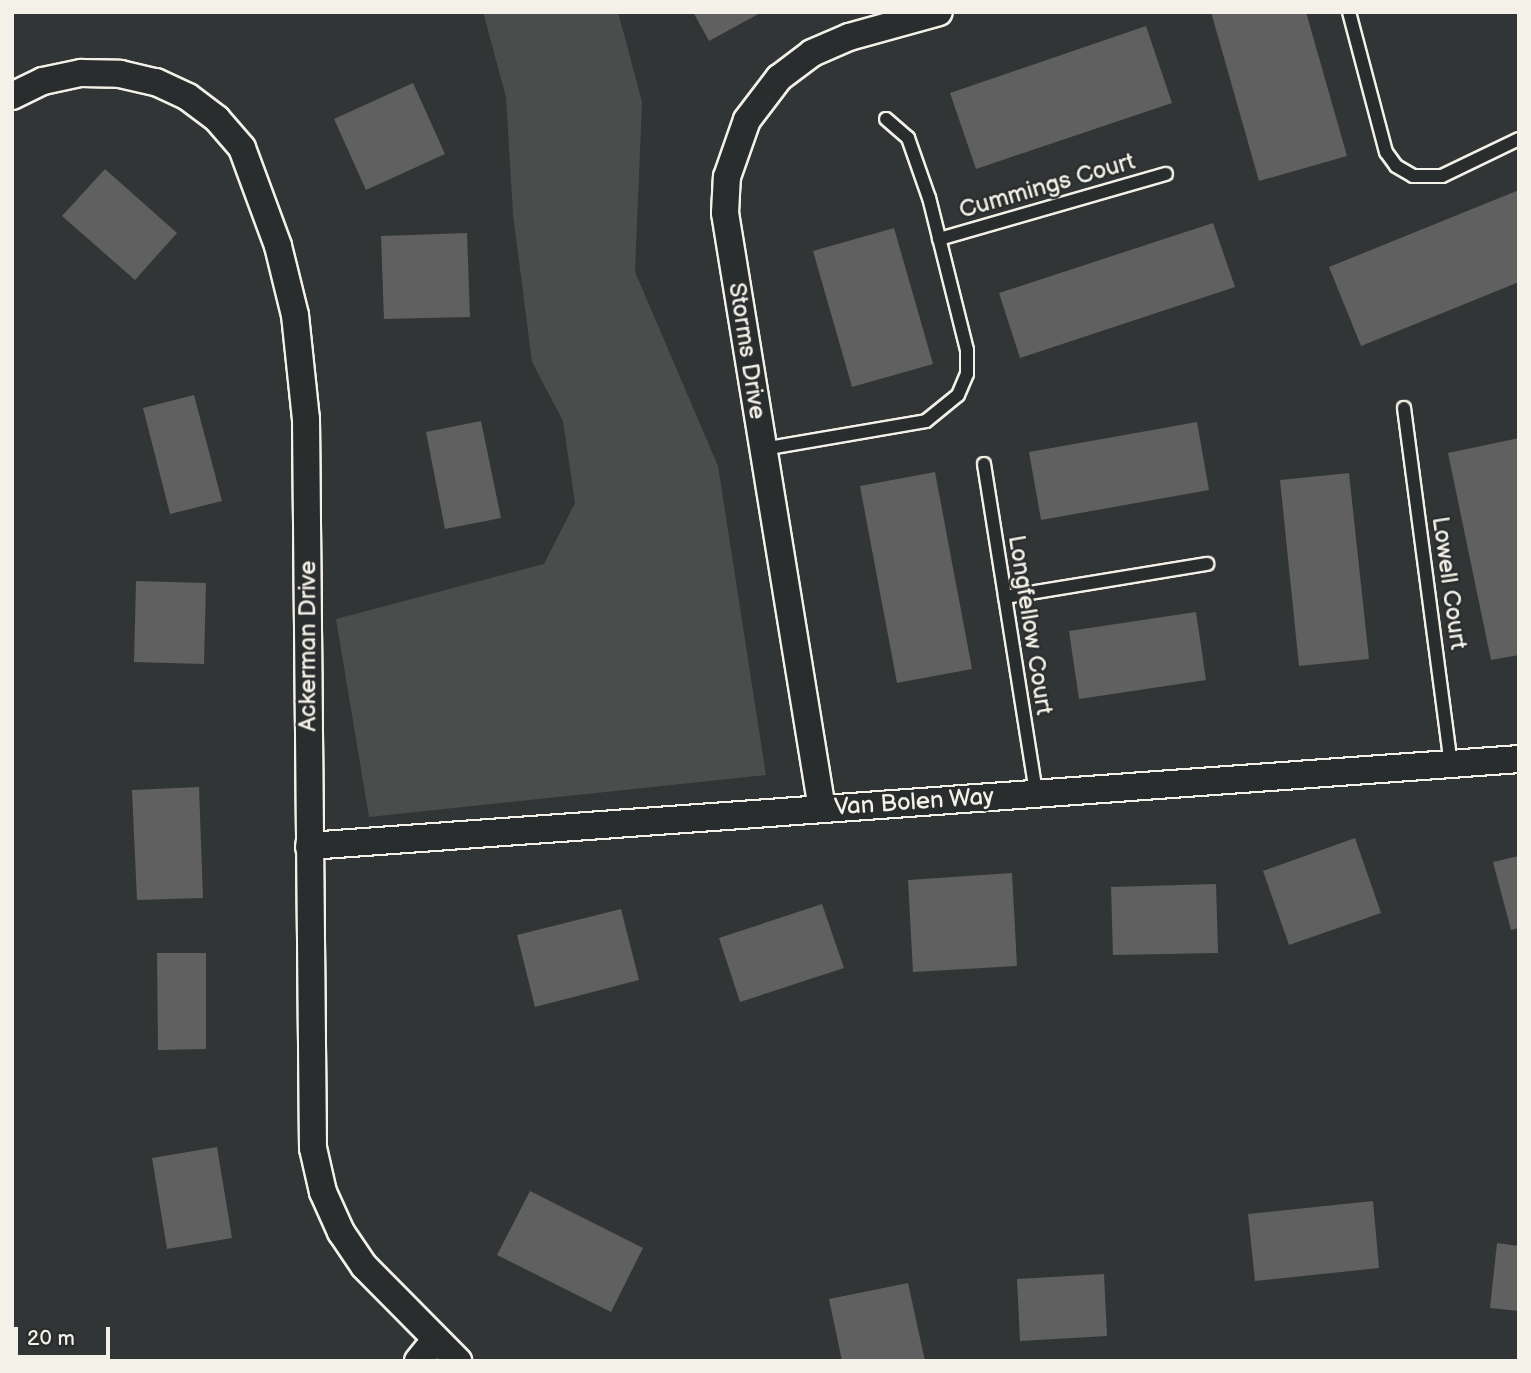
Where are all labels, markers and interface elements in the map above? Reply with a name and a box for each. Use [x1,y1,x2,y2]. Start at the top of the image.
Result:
street label: Cummings Court [956,147,1138,225]
street label: Storms Drive [722,281,772,421]
street label: Lowell Court [1425,515,1473,651]
street label: Longfellow Court [1002,533,1058,717]
street label: Ackerman Drive [294,560,322,732]
street label: Van Bolen Way [833,782,995,822]
scale bar [18,1314,114,1358]
text: 20 m [27,1326,75,1351]

